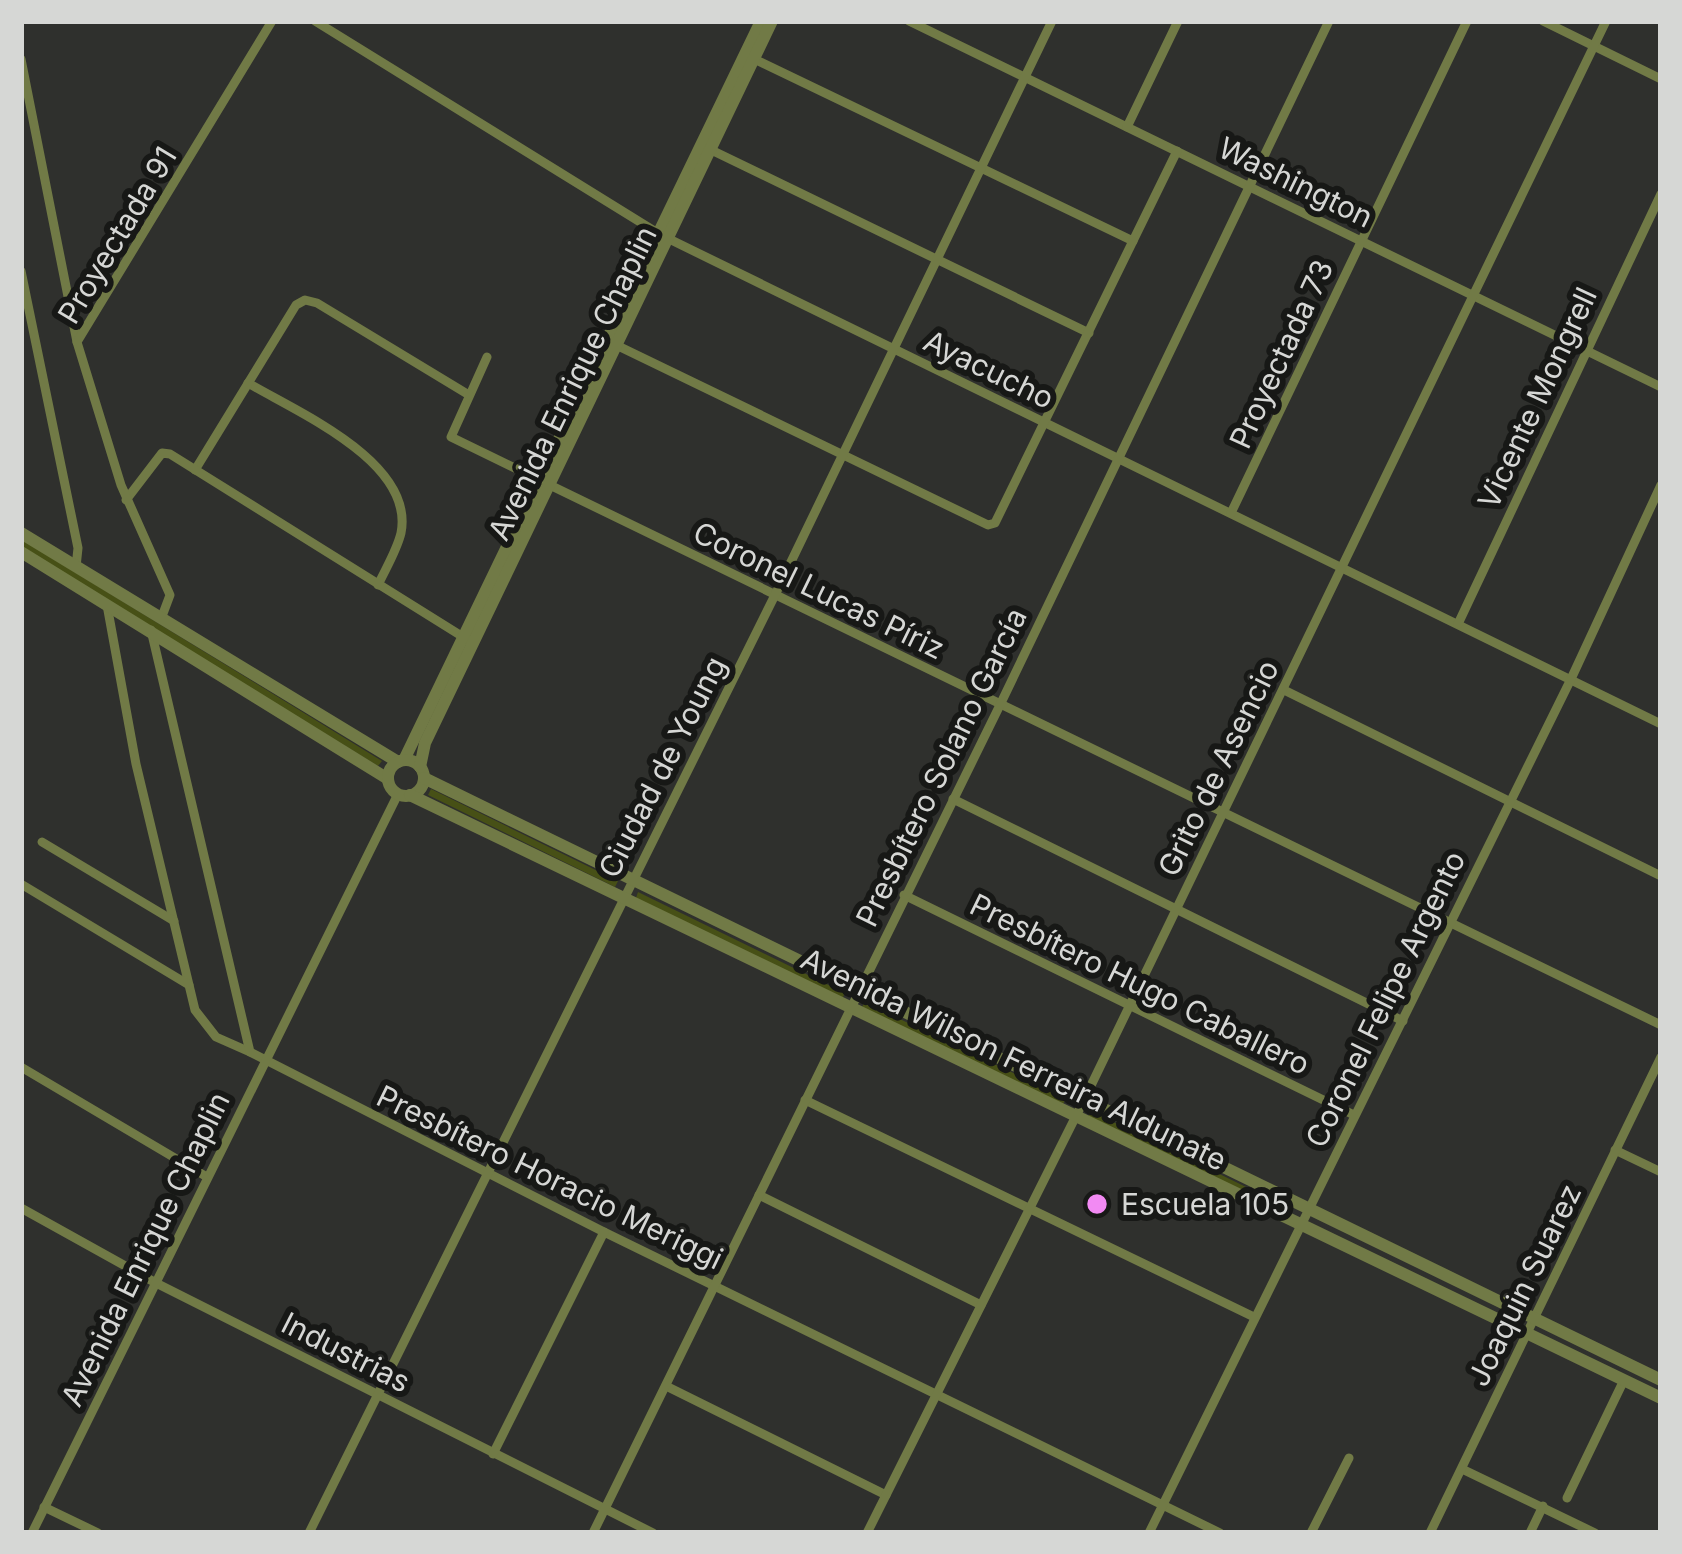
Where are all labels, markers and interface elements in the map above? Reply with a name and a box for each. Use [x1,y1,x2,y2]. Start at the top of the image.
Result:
street label: Washington [1213,129,1379,235]
street label: Proyectada 91 [50,140,184,330]
street label: Avenida Enrique Chaplin [480,220,664,546]
street label: Proyectada 73 [1222,254,1340,454]
street label: Vicente Mongrell [1470,282,1604,514]
street label: Ayacucho [918,322,1060,416]
street label: Coronel Lucas Píriz [688,514,950,666]
street label: Presbítero Solano García [848,602,1034,932]
street label: Ciudad de Young [591,651,733,883]
street label: Grito de Asencio [1150,654,1286,882]
street label: Coronel Felipe Argento [1298,845,1472,1153]
street label: Presbítero Hugo Caballero [964,886,1316,1082]
street label: Avenida Wilson Ferreira Aldunate [795,940,1233,1178]
street label: Presbítero Horacio Meriggi [371,1078,729,1276]
street label: Avenida Enrique Chaplin [53,1086,237,1412]
street label: Joaquin Suarez [1460,1178,1588,1392]
place label: Escuela 105 [1121,1186,1289,1222]
marker: Escuela 105 [1084,1191,1110,1217]
street label: Industrias [276,1304,416,1400]

